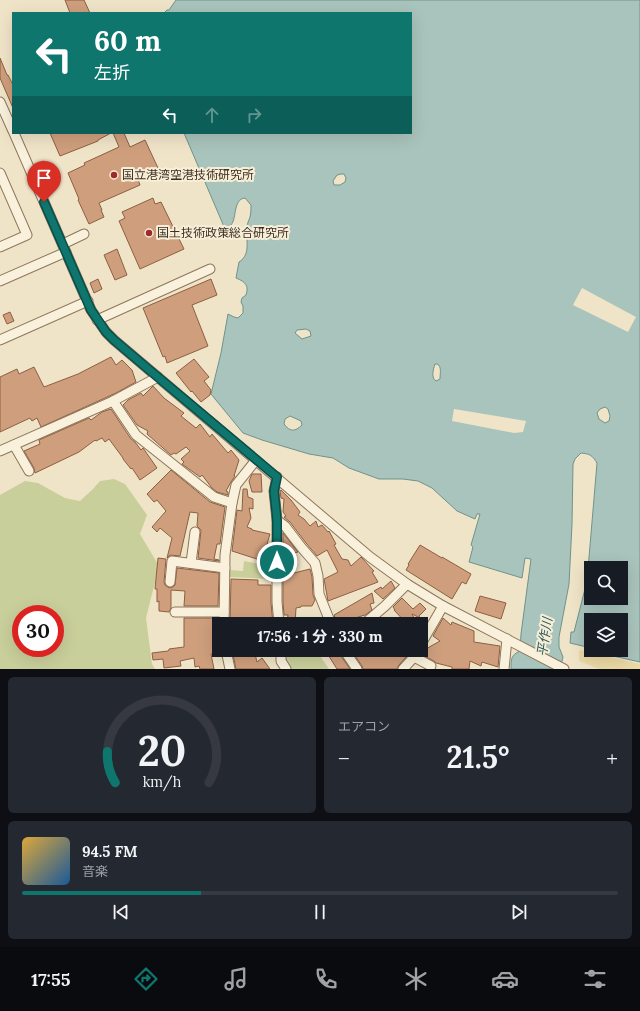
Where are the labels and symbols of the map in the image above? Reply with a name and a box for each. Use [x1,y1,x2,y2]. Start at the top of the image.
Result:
pin [27,161,61,202]
place label: 国立港湾空港技術研究所 [122,167,254,182]
marker: 国立港湾空港技術研究所 [109,170,119,180]
place label: 国土技術政策総合研究所 [157,225,289,240]
marker: 国土技術政策総合研究所 [144,228,154,238]
position arrow [256,541,298,583]
speed limit sign: 30 [12,605,64,657]
water label: 平作川 [533,615,556,658]

